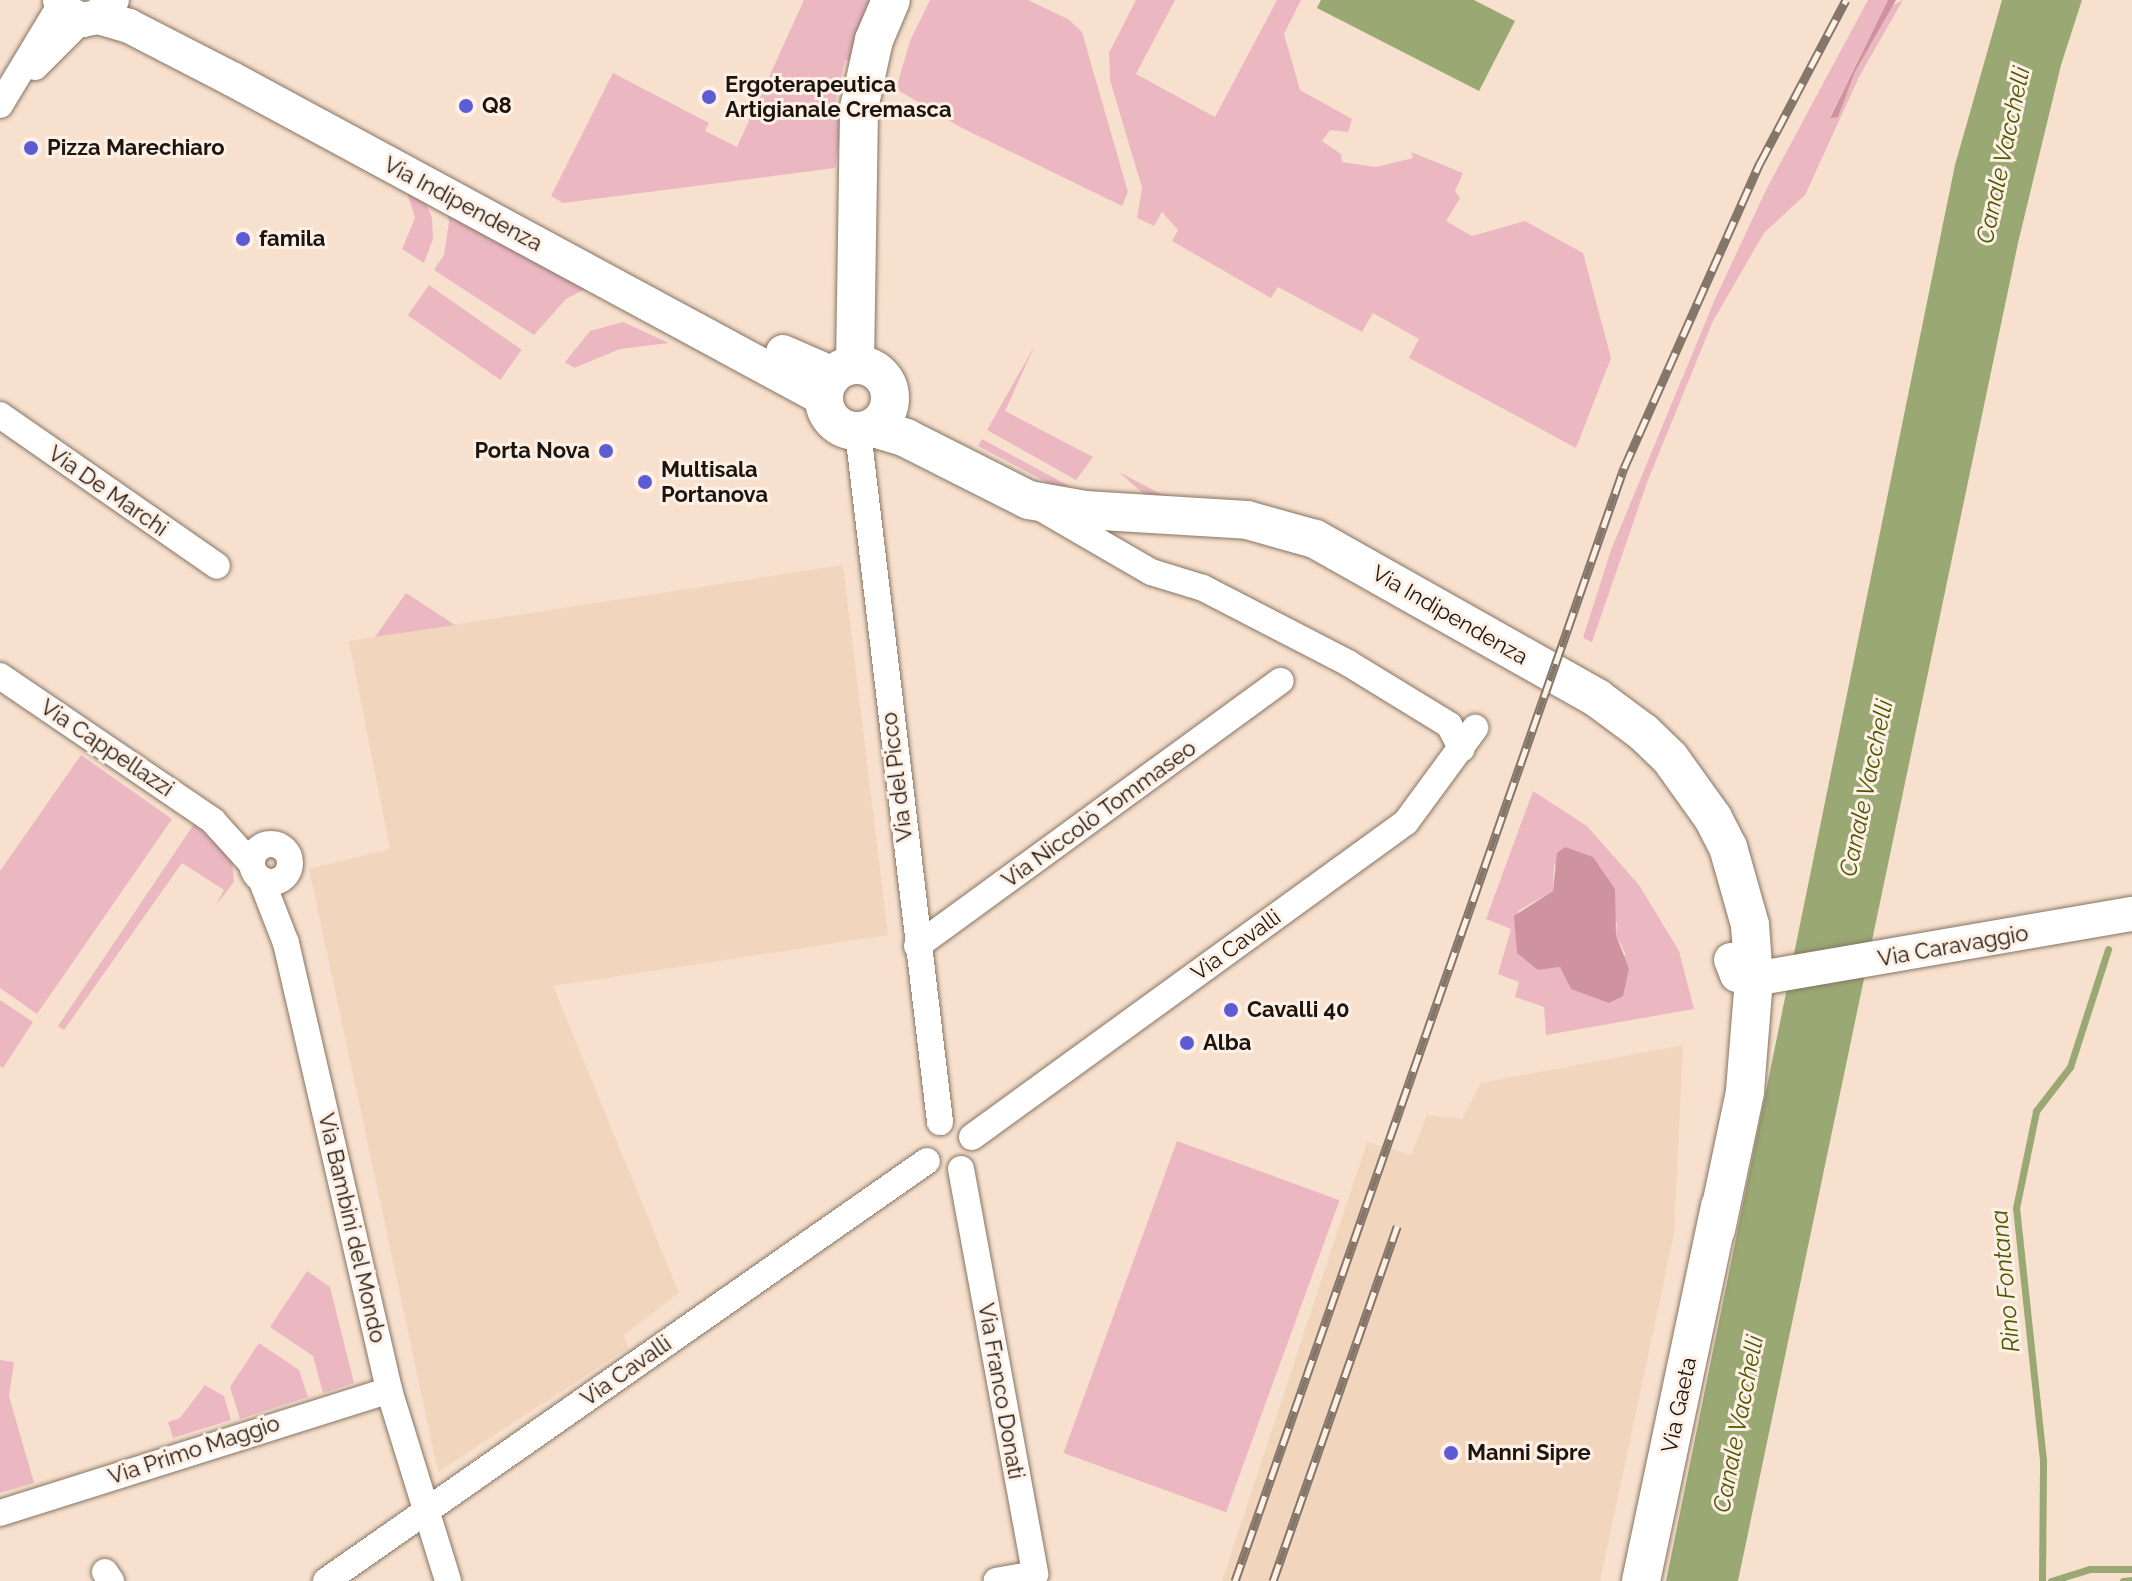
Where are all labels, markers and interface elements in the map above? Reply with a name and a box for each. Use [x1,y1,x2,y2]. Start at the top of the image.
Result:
water label: Canale Vacchelli [1970,64,2036,246]
place label: Ergoterapeutica Artigianale Cremasca [725,71,952,122]
marker: Ergoterapeutica Artigianale Cremasca [700,88,718,106]
place label: Q8 [482,93,512,119]
marker: Q8 [457,97,475,115]
place label: Pizza Marechiaro [47,135,225,161]
marker: Pizza Marechiaro [22,139,40,157]
street label: Via Indipendenza [379,151,547,257]
place label: famila [259,226,325,252]
marker: famila [234,230,252,248]
place label: Porta Nova [474,438,590,464]
street label: Via De Marchi [43,440,173,542]
marker: Porta Nova [597,442,615,460]
place label: Multisala Portanova [661,456,768,508]
marker: Multisala Portanova [636,473,654,491]
street label: Via Indipendenza [1367,560,1533,670]
street label: Via Cappellazzi [35,694,179,802]
water label: Canale Vacchelli [1833,697,1899,879]
street label: Via del Picco [876,710,918,844]
street label: Via Niccolò Tommaseo [997,735,1201,893]
street label: Via Cavalli [1186,904,1286,986]
street label: Via Caravaggio [1876,920,2030,972]
place label: Cavalli 40 [1247,997,1350,1023]
marker: Cavalli 40 [1222,1001,1240,1019]
place label: Alba [1203,1030,1251,1056]
marker: Alba [1178,1034,1196,1052]
street label: Via Bambini del Mondo [313,1110,391,1346]
water label: Rino Fontana [1984,1209,2026,1353]
street label: Via Franco Donati [973,1301,1029,1481]
street label: Via Cavalli [576,1330,676,1412]
water label: Canale Vacchelli [1707,1333,1769,1515]
street label: Via Gaeta [1656,1355,1702,1455]
street label: Via Primo Maggio [105,1410,283,1490]
place label: Manni Sipre [1467,1440,1591,1466]
marker: Manni Sipre [1442,1444,1460,1462]

